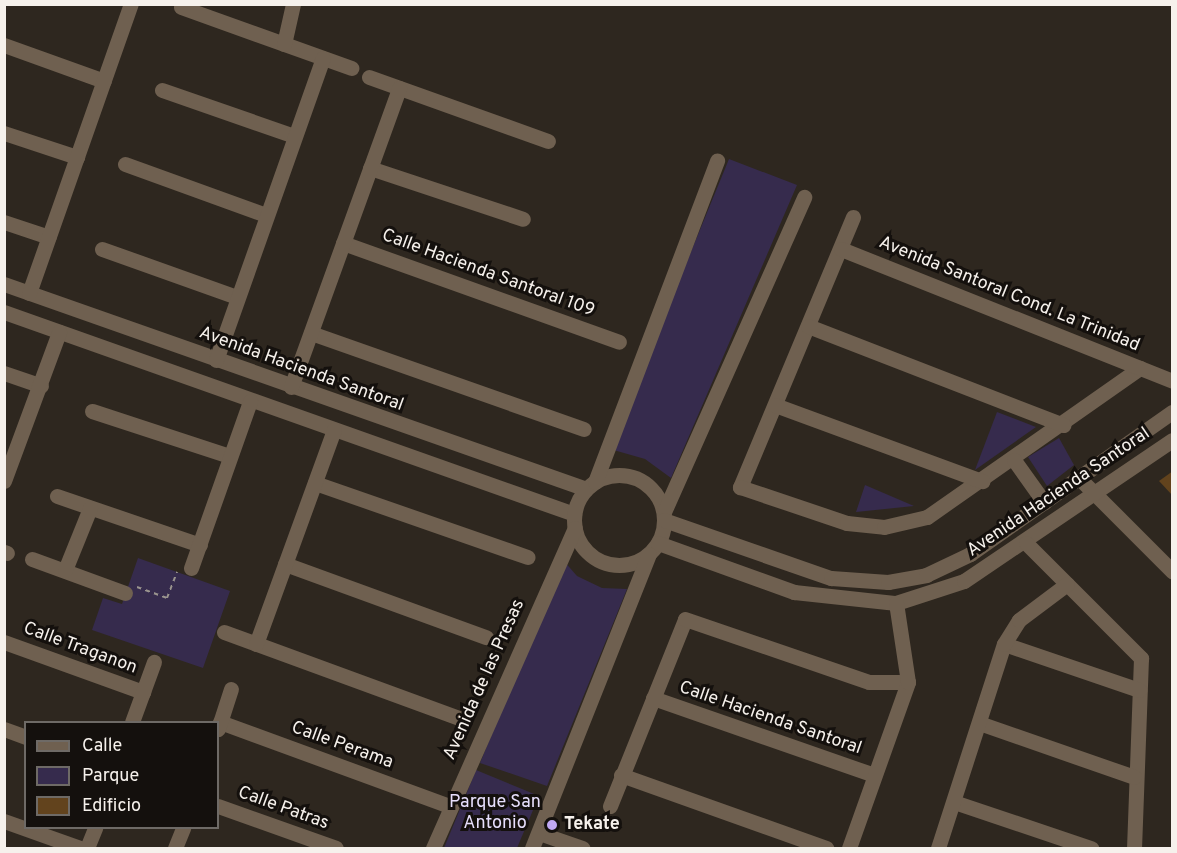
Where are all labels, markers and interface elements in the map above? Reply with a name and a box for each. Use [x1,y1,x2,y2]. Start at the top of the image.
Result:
street label: Calle Hacienda Santoral 109 [379,225,597,323]
street label: Avenida Santoral Cond. La Trinidad [875,233,1143,357]
street label: Avenida Hacienda Santoral [196,323,406,417]
street label: Avenida Hacienda Santoral [963,424,1155,562]
street label: Avenida de las Presas [440,596,530,764]
street label: Calle Traganon [20,618,140,680]
street label: Calle Hacienda Santoral [676,678,864,760]
street label: Calle Perama [288,718,396,774]
legend [24,721,219,829]
text: Calle [82,735,122,758]
text: Parque [82,765,139,788]
street label: Calle Patras [235,783,331,835]
park label: Parque San Antonio [449,793,541,836]
text: Edificio [82,795,141,818]
place label: Tekate [564,814,620,836]
marker: Tekate [545,818,559,832]

